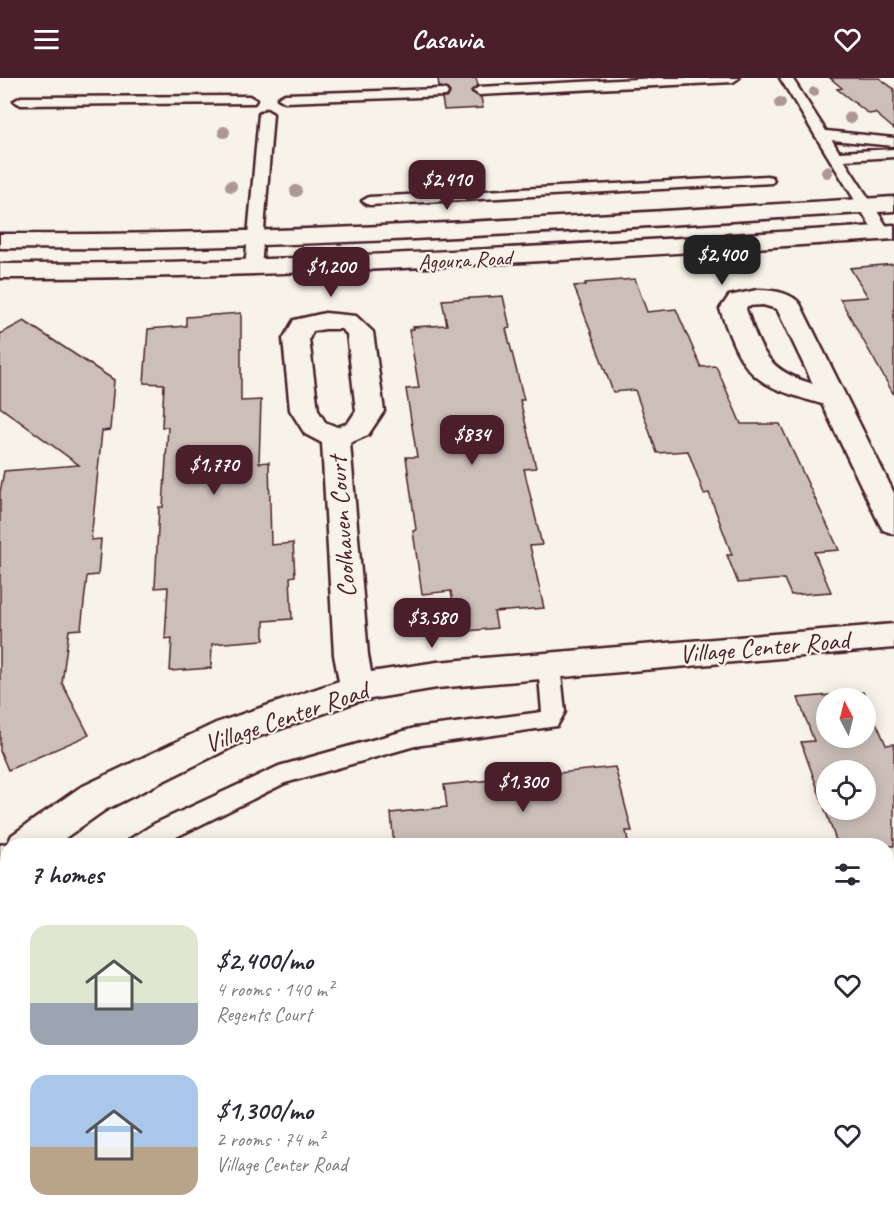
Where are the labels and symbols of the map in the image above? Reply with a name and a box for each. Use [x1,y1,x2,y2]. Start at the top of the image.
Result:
pin: $2,410 [398,160,496,211]
pin: $2,400 [673,235,771,286]
street label: Agoura Road [417,243,516,276]
pin: $1,200 [282,247,380,298]
pin: $834 [436,415,508,466]
pin: $1,770 [165,445,263,496]
street label: Coolhaven Court [320,452,363,599]
pin: $3,580 [383,598,481,649]
street label: Village Center Road [678,623,854,671]
street label: Village Center Road [200,672,375,760]
north arrow [816,688,876,748]
pin: $1,300 [474,762,572,813]

